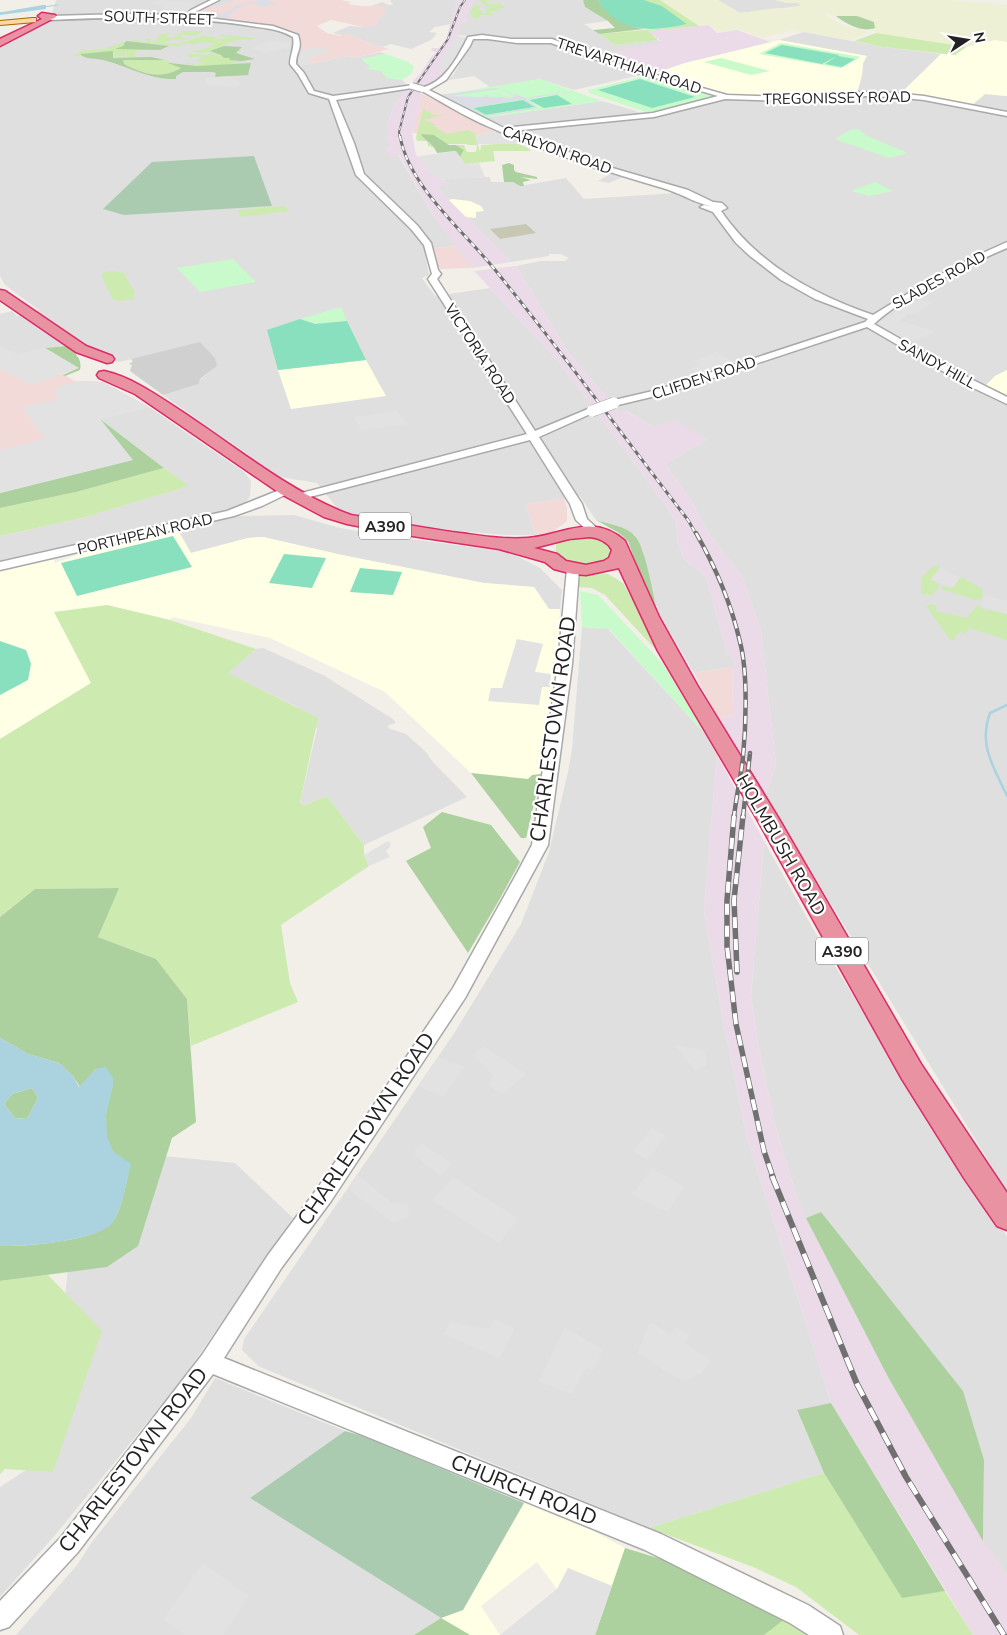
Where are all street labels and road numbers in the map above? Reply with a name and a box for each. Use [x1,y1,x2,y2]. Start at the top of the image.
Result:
street label: SOUTH STREET [104,6,214,30]
street label: TREVARTHIAN ROAD [554,33,704,99]
street label: TREGONISSEY ROAD [763,87,911,109]
street label: CARLYON ROAD [499,121,615,179]
street label: SLADES ROAD [889,246,989,314]
street label: VICTORIA ROAD [439,299,520,408]
street label: SANDY HILL [895,334,979,394]
street label: CLIFDEN ROAD [649,352,759,404]
street label: PORTHPEAN ROAD [75,509,215,559]
road number: A390 [359,512,411,540]
street label: CHARLESTOWN ROAD [523,614,583,844]
street label: HOLMBUSH ROAD [731,770,831,920]
road number: A390 [816,938,868,964]
street label: CHARLESTOWN ROAD [291,1027,441,1231]
street label: CHARLESTOWN ROAD [52,1362,214,1558]
street label: CHURCH ROAD [447,1448,601,1532]

